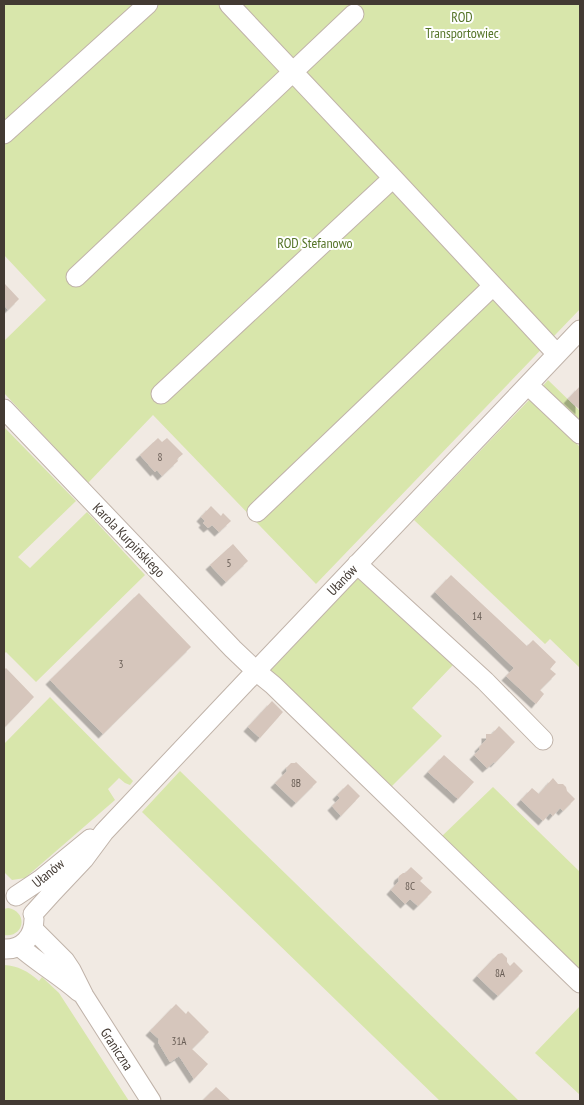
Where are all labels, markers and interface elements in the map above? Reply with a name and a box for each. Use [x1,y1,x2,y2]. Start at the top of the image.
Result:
park label: ROD Transportowiec [425,8,499,42]
park label: ROD Stefanowo [277,234,353,252]
house number: 8 [158,450,163,464]
street label: Karola Kurpińskiego [89,499,169,581]
house number: 5 [227,556,232,570]
street label: Ułanów [323,560,362,599]
house number: 14 [472,609,482,623]
house number: 3 [119,657,124,671]
house number: 8B [291,776,301,790]
street label: Ułanów [28,854,68,891]
house number: 8C [405,879,415,893]
house number: 8A [495,966,506,980]
street label: Graniczna [97,1024,137,1074]
house number: 31A [171,1034,187,1048]

